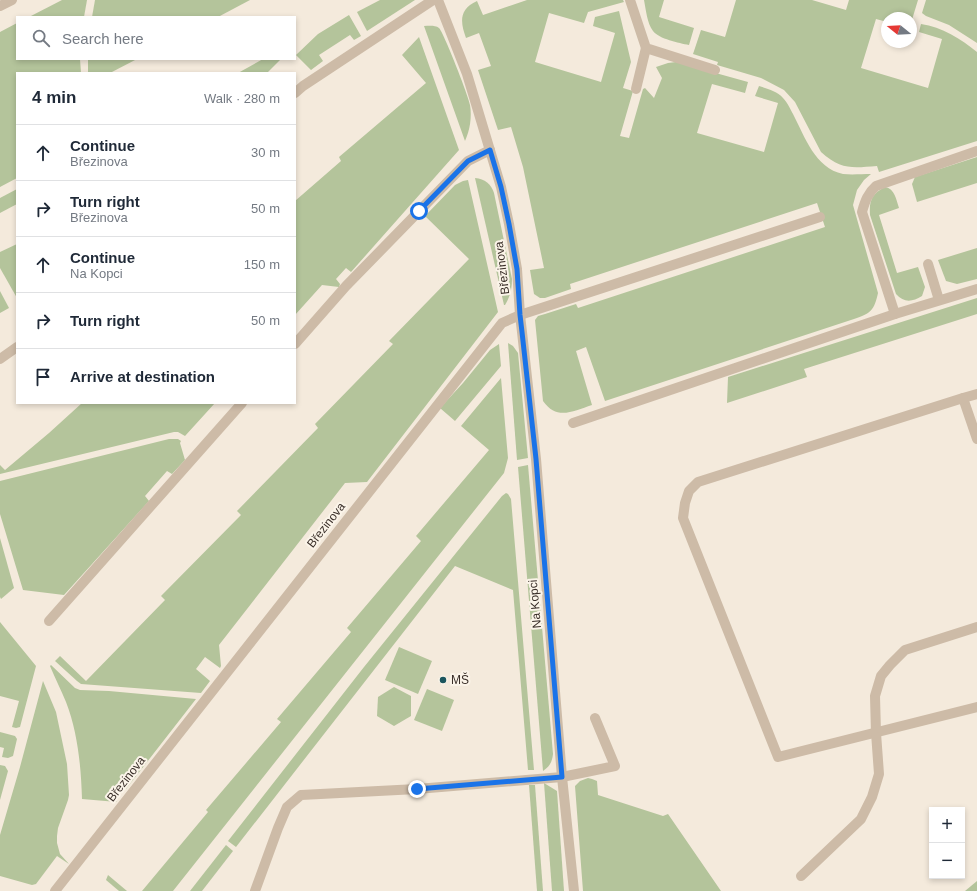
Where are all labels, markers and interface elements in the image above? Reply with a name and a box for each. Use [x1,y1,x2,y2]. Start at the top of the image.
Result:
north arrow [881,12,917,48]
search box [16,16,296,60]
icon: search [30,27,52,49]
text: Search here [62,30,144,47]
text: 4 min [32,88,76,107]
text: Walk · 280 m [204,91,280,106]
text: Continue [70,137,135,154]
icon: ahead [32,142,54,164]
text: 30 m [251,145,280,160]
text: Březinova [70,154,128,169]
text: Turn right [70,193,140,210]
icon: right [32,198,54,220]
text: 50 m [251,201,280,216]
route start [410,202,428,220]
text: Březinova [70,210,128,225]
street label: Březinova [492,240,512,295]
text: Continue [70,249,135,266]
icon: ahead [32,254,54,276]
text: 150 m [244,257,280,272]
text: Na Kopci [70,266,123,281]
icon: right [32,310,54,332]
text: Turn right [70,312,140,329]
text: 50 m [251,313,280,328]
icon: arrive [32,366,54,388]
text: Arrive at destination [70,368,215,385]
street label: Březinova [304,499,348,550]
street label: Na Kopci [526,579,544,629]
place label: MŠ [451,672,469,687]
marker: MŠ [438,675,448,685]
street label: Březinova [104,753,148,804]
route end [408,780,426,798]
map controls [929,807,965,879]
button: + [929,807,965,843]
button: − [929,843,965,879]

